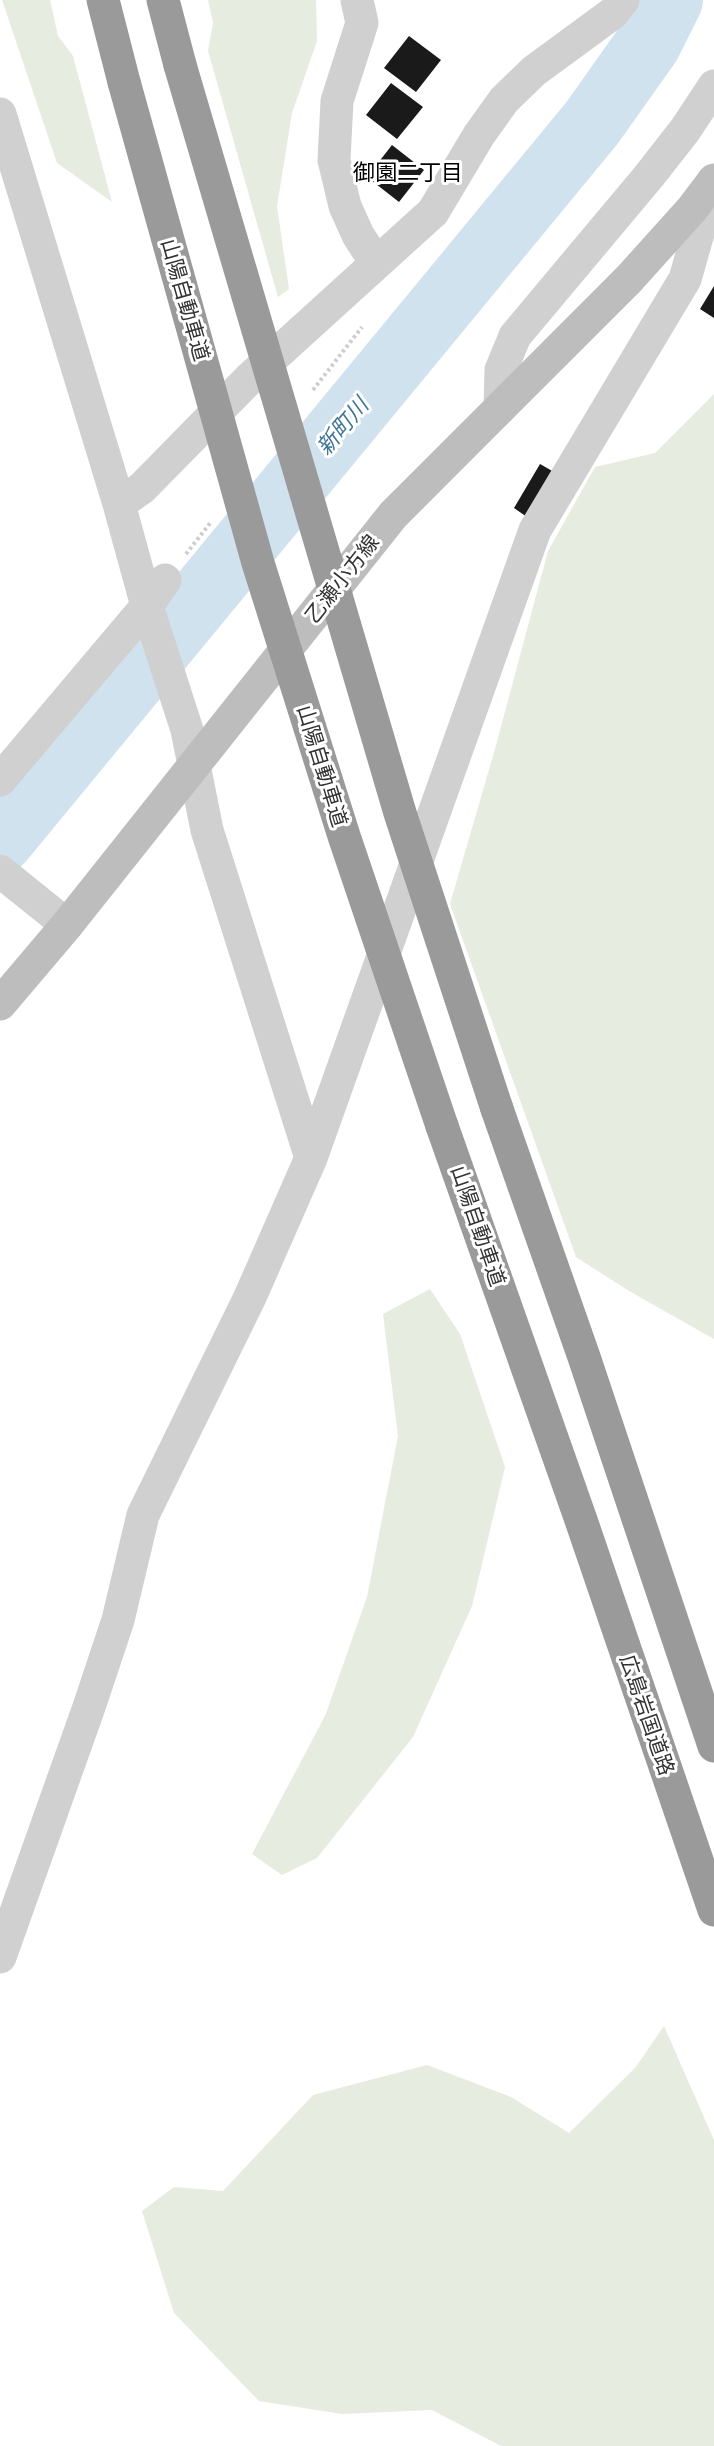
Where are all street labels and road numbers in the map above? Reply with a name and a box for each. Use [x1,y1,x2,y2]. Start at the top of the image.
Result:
street label: 山陽自動車道 [155,235,217,364]
street label: 乙瀬小方線 [298,528,385,628]
street label: 山陽自動車道 [291,701,355,830]
street label: 山陽自動車道 [445,1162,513,1290]
street label: 広島岩国道路 [614,1651,682,1779]

